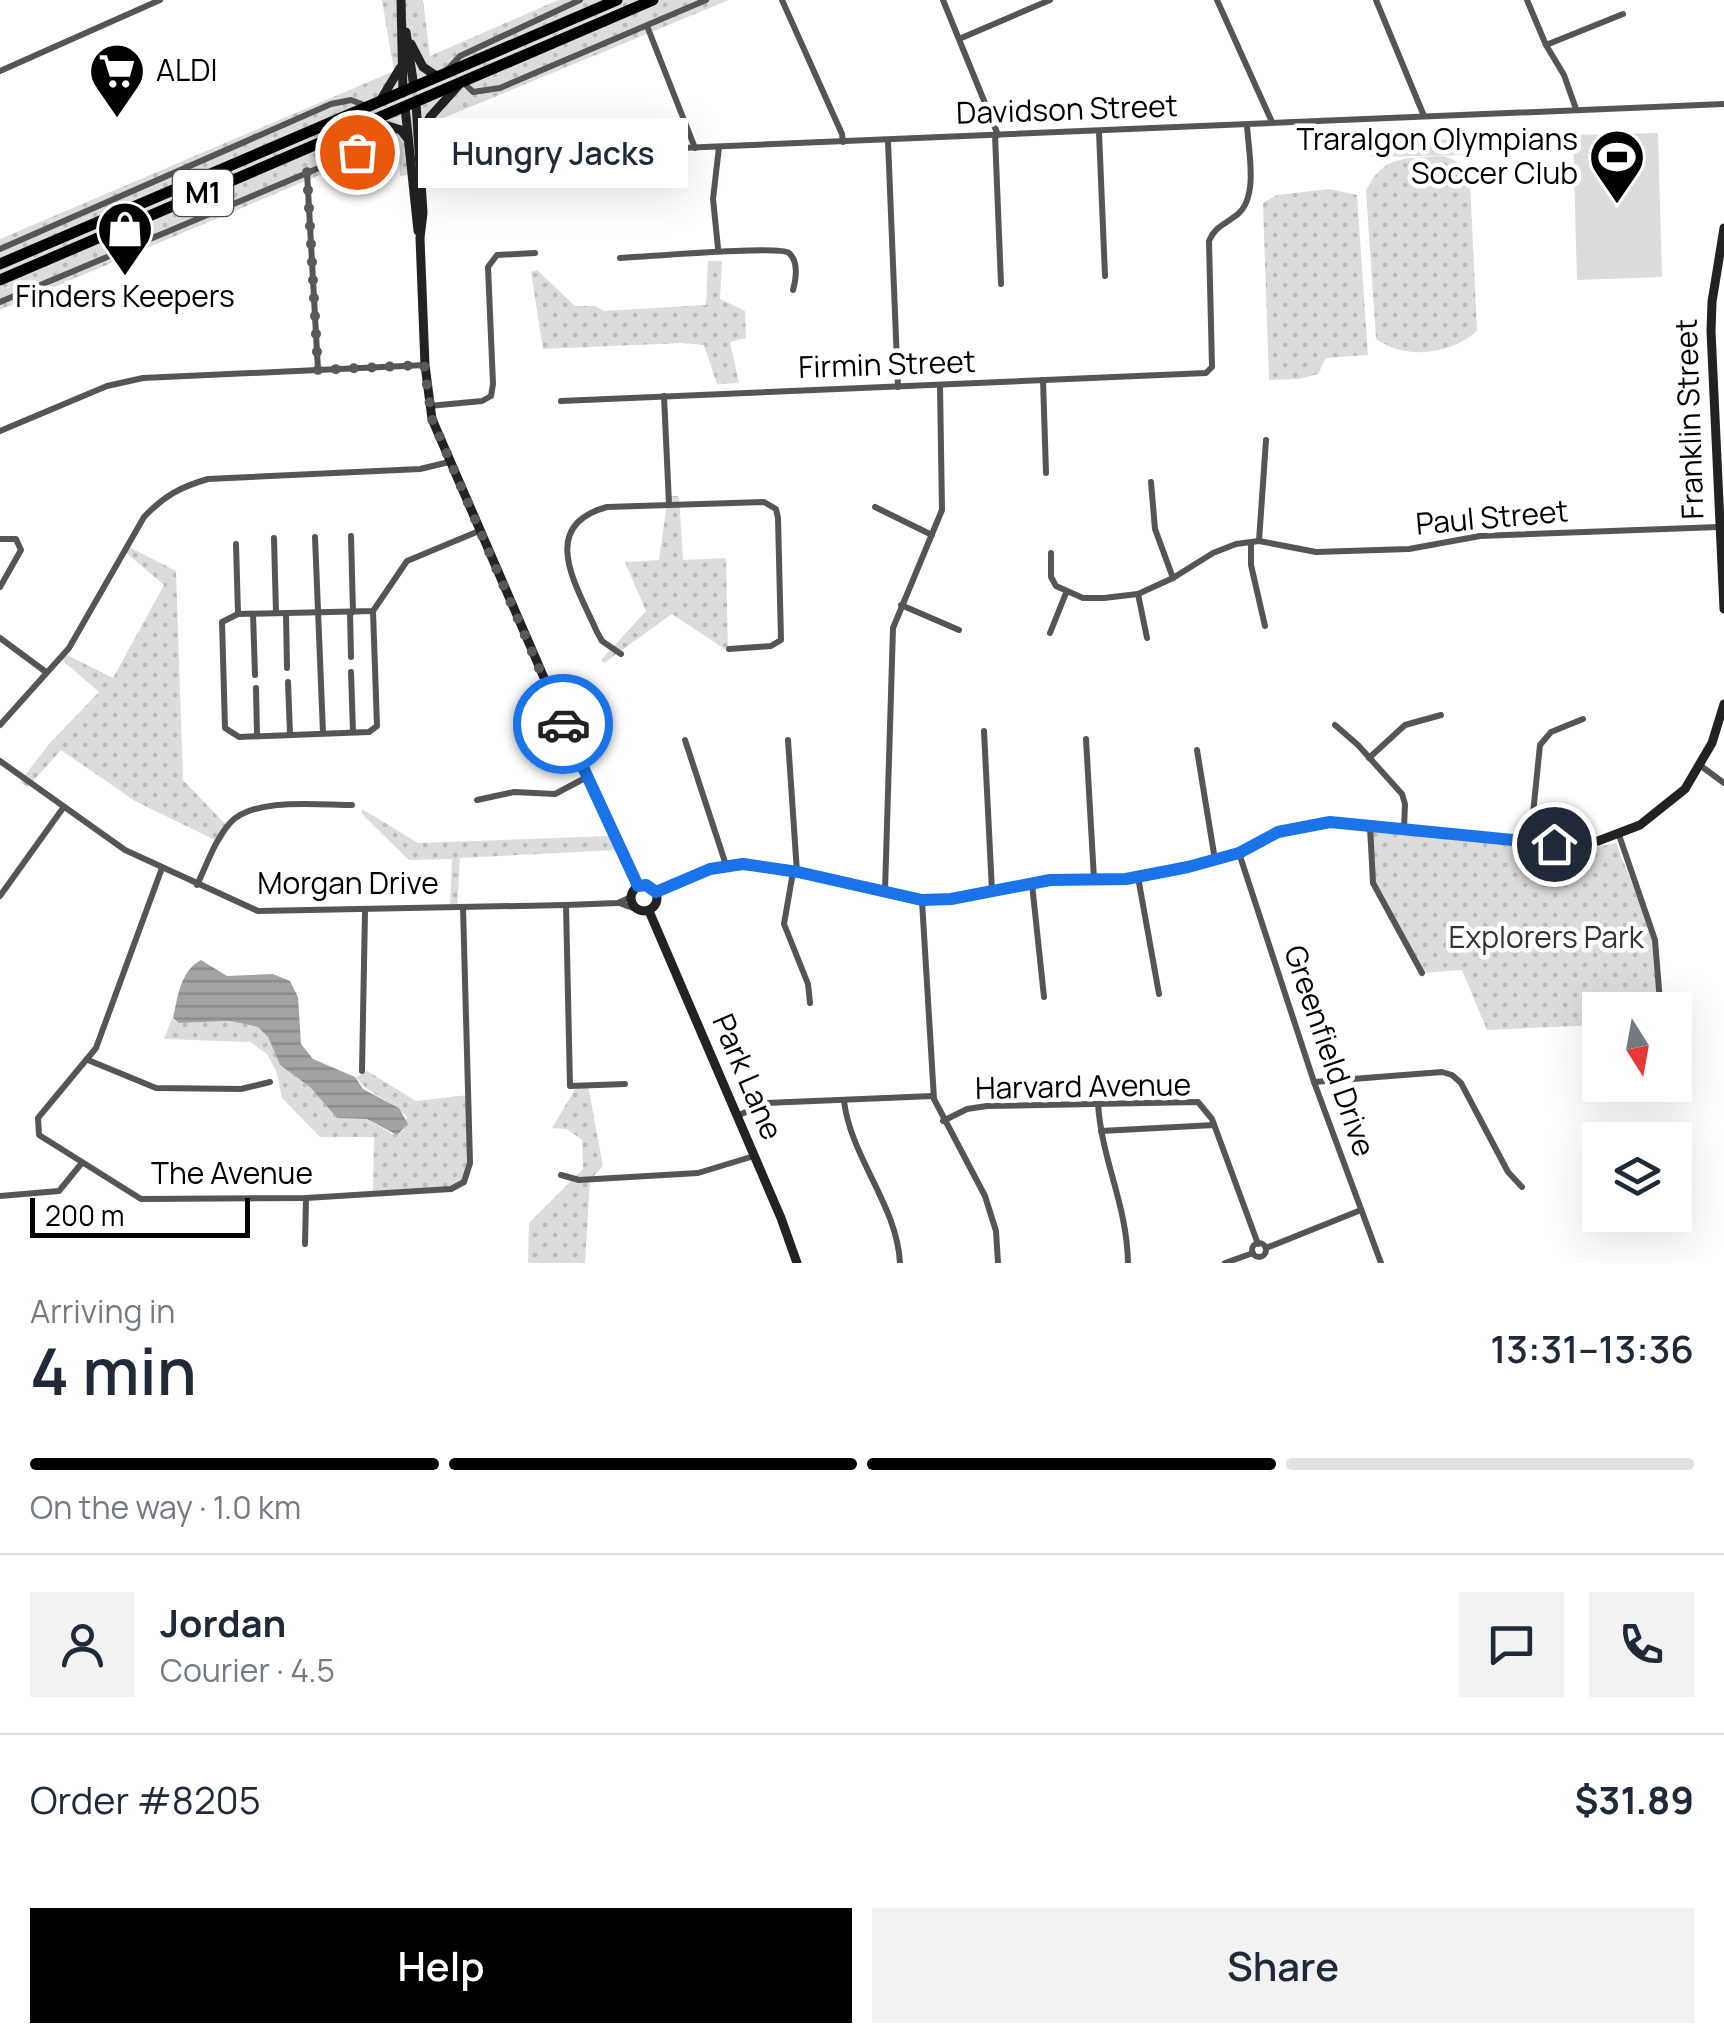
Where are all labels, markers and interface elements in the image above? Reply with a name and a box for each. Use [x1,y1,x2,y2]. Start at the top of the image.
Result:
supermarket icon: ALDI [87,41,147,120]
place label: ALDI [156,49,217,90]
street label: Davidson Street [955,84,1178,133]
pin [315,110,400,195]
callout: Hungry Jacks [417,117,687,187]
place label: Traralgon Olympians Soccer Club [1297,118,1578,193]
icon: bag [330,125,385,180]
sports icon: Traralgon Olympians Soccer Club [1587,127,1647,206]
text: Hungry Jacks [451,131,655,175]
road number: M1 [173,170,233,216]
shop icon: Finders Keepers [95,199,155,278]
place label: Finders Keepers [15,275,235,316]
street label: Franklin Street [1665,318,1712,520]
street label: Firmin Street [798,340,976,387]
street label: Paul Street [1414,489,1570,544]
courier [513,674,613,774]
icon: car [536,697,591,752]
pin [1512,802,1597,887]
icon: home [1527,817,1582,872]
street label: Morgan Drive [257,862,439,903]
park label: Explorers Park [1448,916,1645,957]
street label: Greenfield Drive [1275,940,1386,1162]
north arrow [1582,992,1692,1102]
map controls [1582,992,1692,1232]
street label: Park Lane [704,1007,793,1146]
street label: Harvard Avenue [975,1063,1191,1108]
button: layers [1582,1122,1692,1232]
street label: The Avenue [151,1152,313,1193]
scale bar [30,1193,250,1238]
text: 200 m [45,1196,124,1234]
text: Arriving in [30,1289,175,1333]
text: 13:31–13:36 [1490,1322,1694,1374]
text: 4 min [30,1326,197,1415]
text: On the way · 1.0 km [30,1485,301,1529]
button: person [30,1592,135,1697]
button: chat [1459,1592,1564,1697]
button: phone [1589,1592,1694,1697]
text: Jordan [160,1596,286,1648]
text: Courier · 4.5 [160,1648,335,1692]
text: Order #8205 [30,1773,261,1825]
text: $31.89 [1574,1773,1694,1825]
button: Help [30,1908,852,2023]
button: Share [872,1908,1694,2023]

